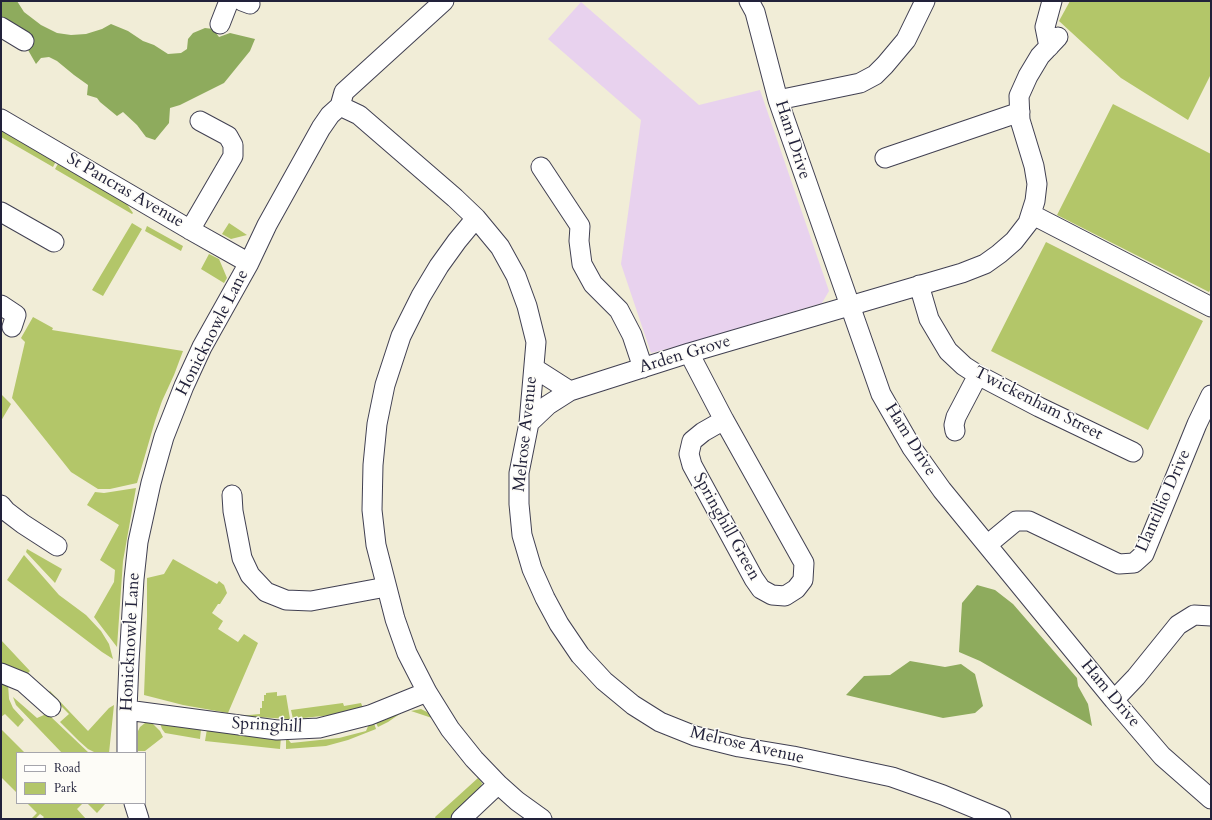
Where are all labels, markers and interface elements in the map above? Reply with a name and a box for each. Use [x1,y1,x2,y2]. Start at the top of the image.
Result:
street label: Ham Drive [770,98,814,182]
street label: St Pancras Avenue [63,149,187,233]
street label: Honicknowle Lane [172,267,254,399]
street label: Arden Grove [637,331,733,379]
street label: Twickenham Street [970,363,1106,445]
street label: Melrose Avenue [510,375,542,493]
street label: Ham Drive [880,400,940,480]
street label: Llantillio Drive [1132,447,1196,555]
street label: Springhill Green [688,470,764,584]
street label: Honicknowle Lane [117,572,145,712]
street label: Ham Drive [1076,656,1144,732]
street label: Springhill [231,714,303,738]
street label: Melrose Avenue [688,723,806,769]
legend [16,752,146,804]
text: Road [54,760,80,776]
text: Park [54,780,77,796]

